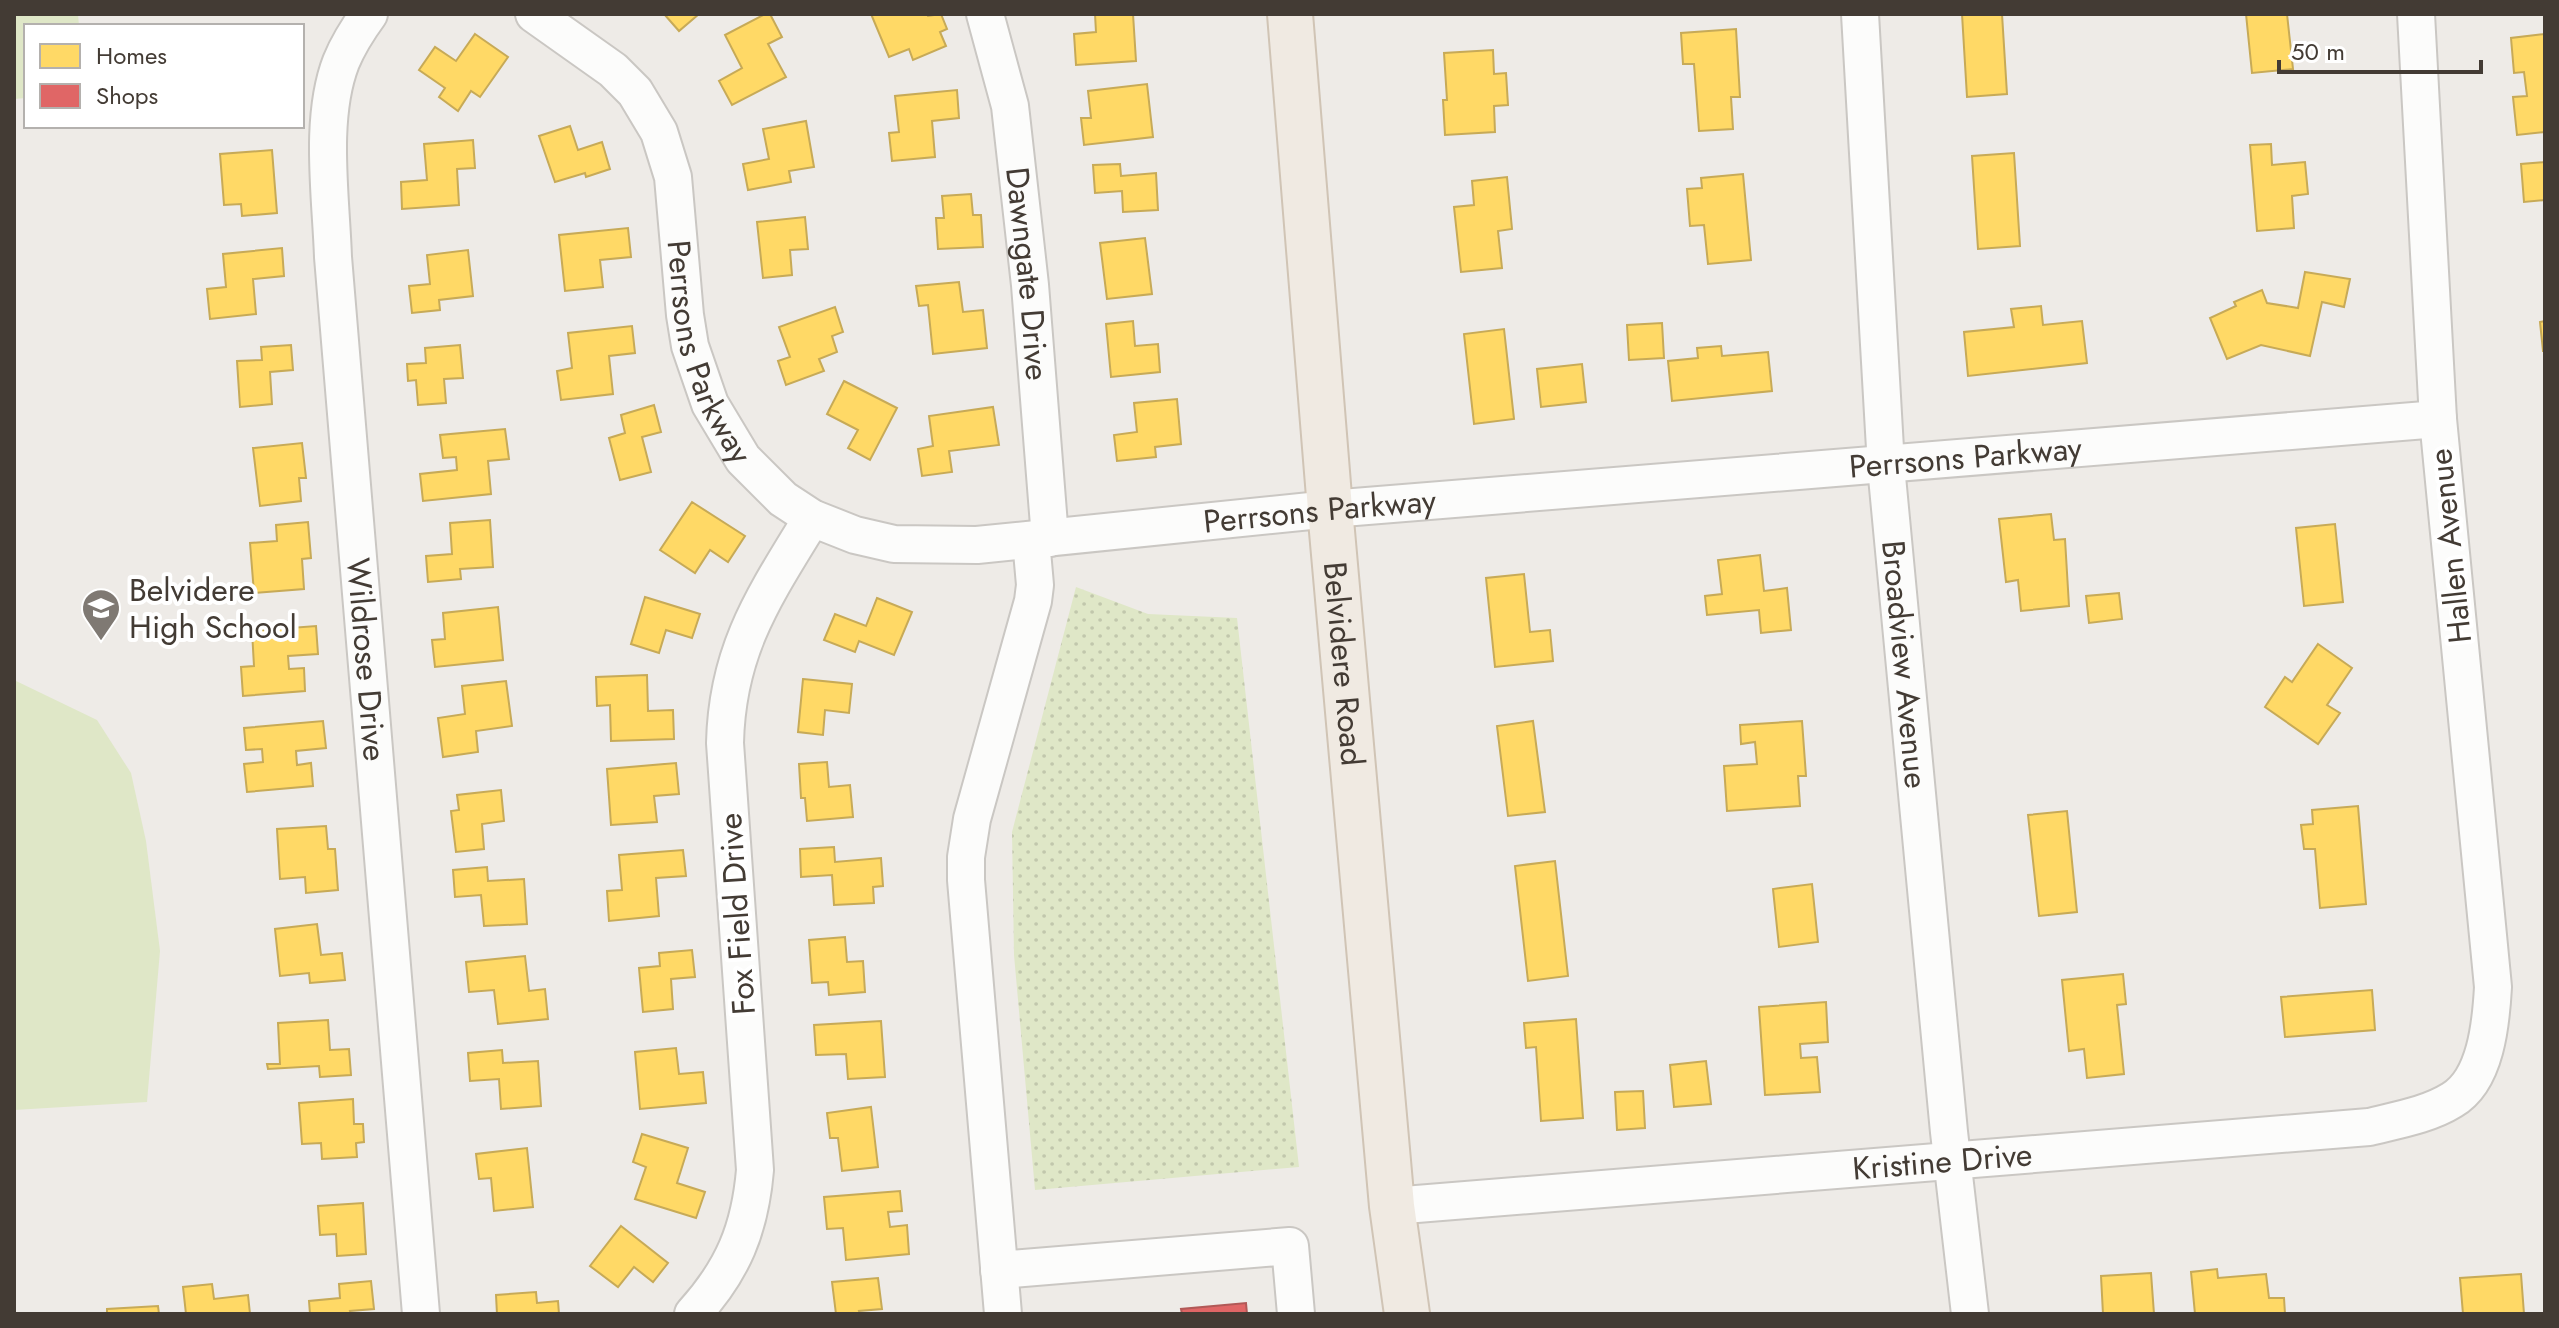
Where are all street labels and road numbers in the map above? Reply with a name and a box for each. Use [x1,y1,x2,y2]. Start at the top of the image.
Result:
street label: Dawngate Drive [994,165,1060,382]
street label: Perrsons Parkway [656,238,764,473]
street label: Perrsons Parkway [1847,425,2085,490]
street label: Hallen Avenue [2417,446,2483,646]
street label: Perrsons Parkway [1201,477,1439,545]
street label: Broadview Avenue [1870,538,1939,791]
street label: Wildrose Drive [335,556,398,763]
street label: Belvidere Road [1312,560,1376,768]
street label: Fox Field Drive [707,812,767,1016]
street label: Kristine Drive [1850,1131,2034,1192]

